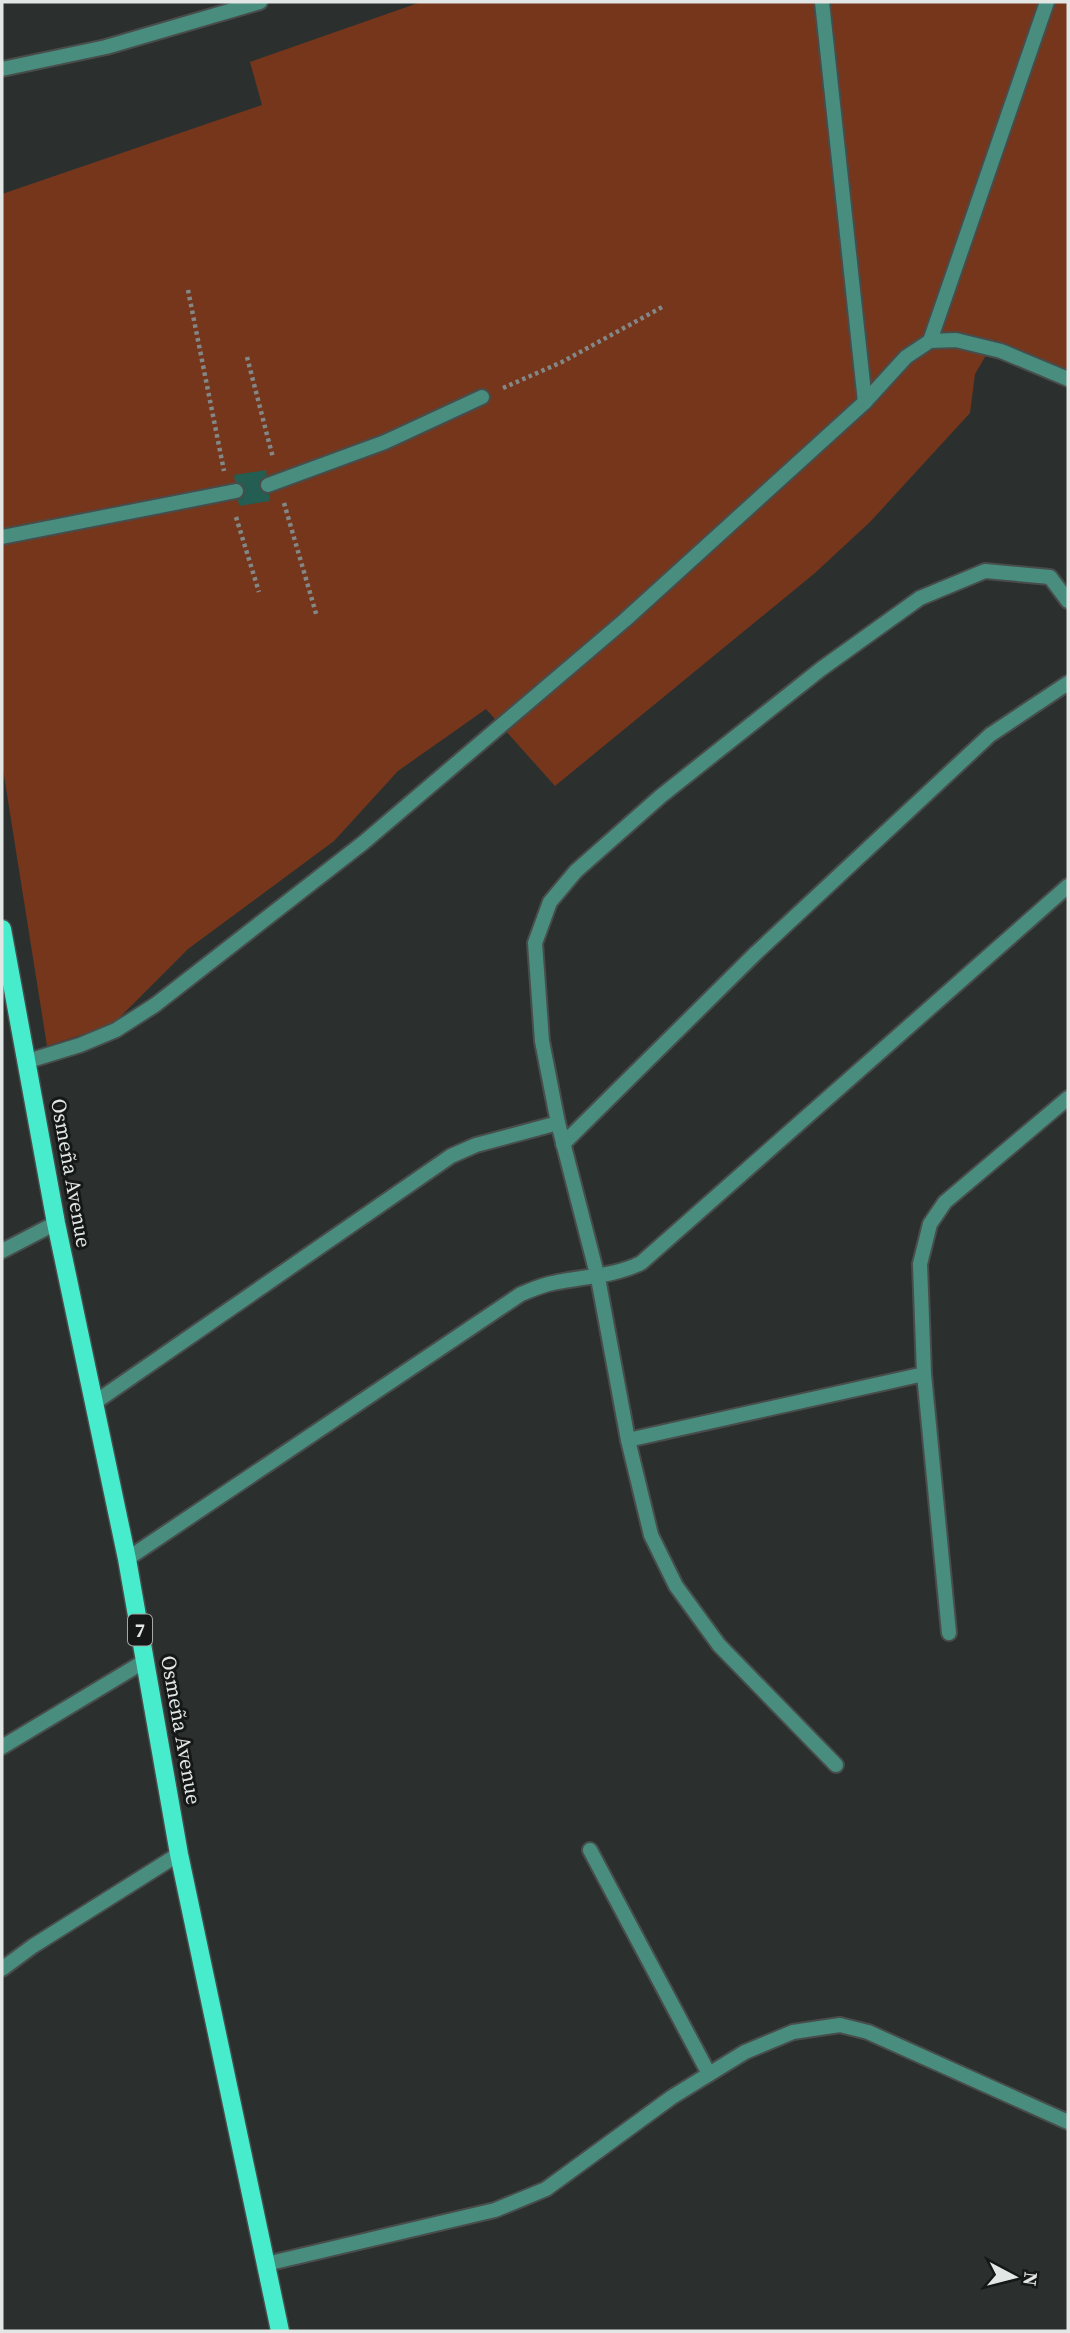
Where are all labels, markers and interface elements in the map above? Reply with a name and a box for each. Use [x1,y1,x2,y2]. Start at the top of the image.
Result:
street label: Osmeña Avenue [44,1096,99,1250]
road number: 7 [128,1614,152,1646]
street label: Osmeña Avenue [154,1653,209,1807]
north arrow [979,2242,1049,2312]
text: N [1017,2271,1045,2288]

